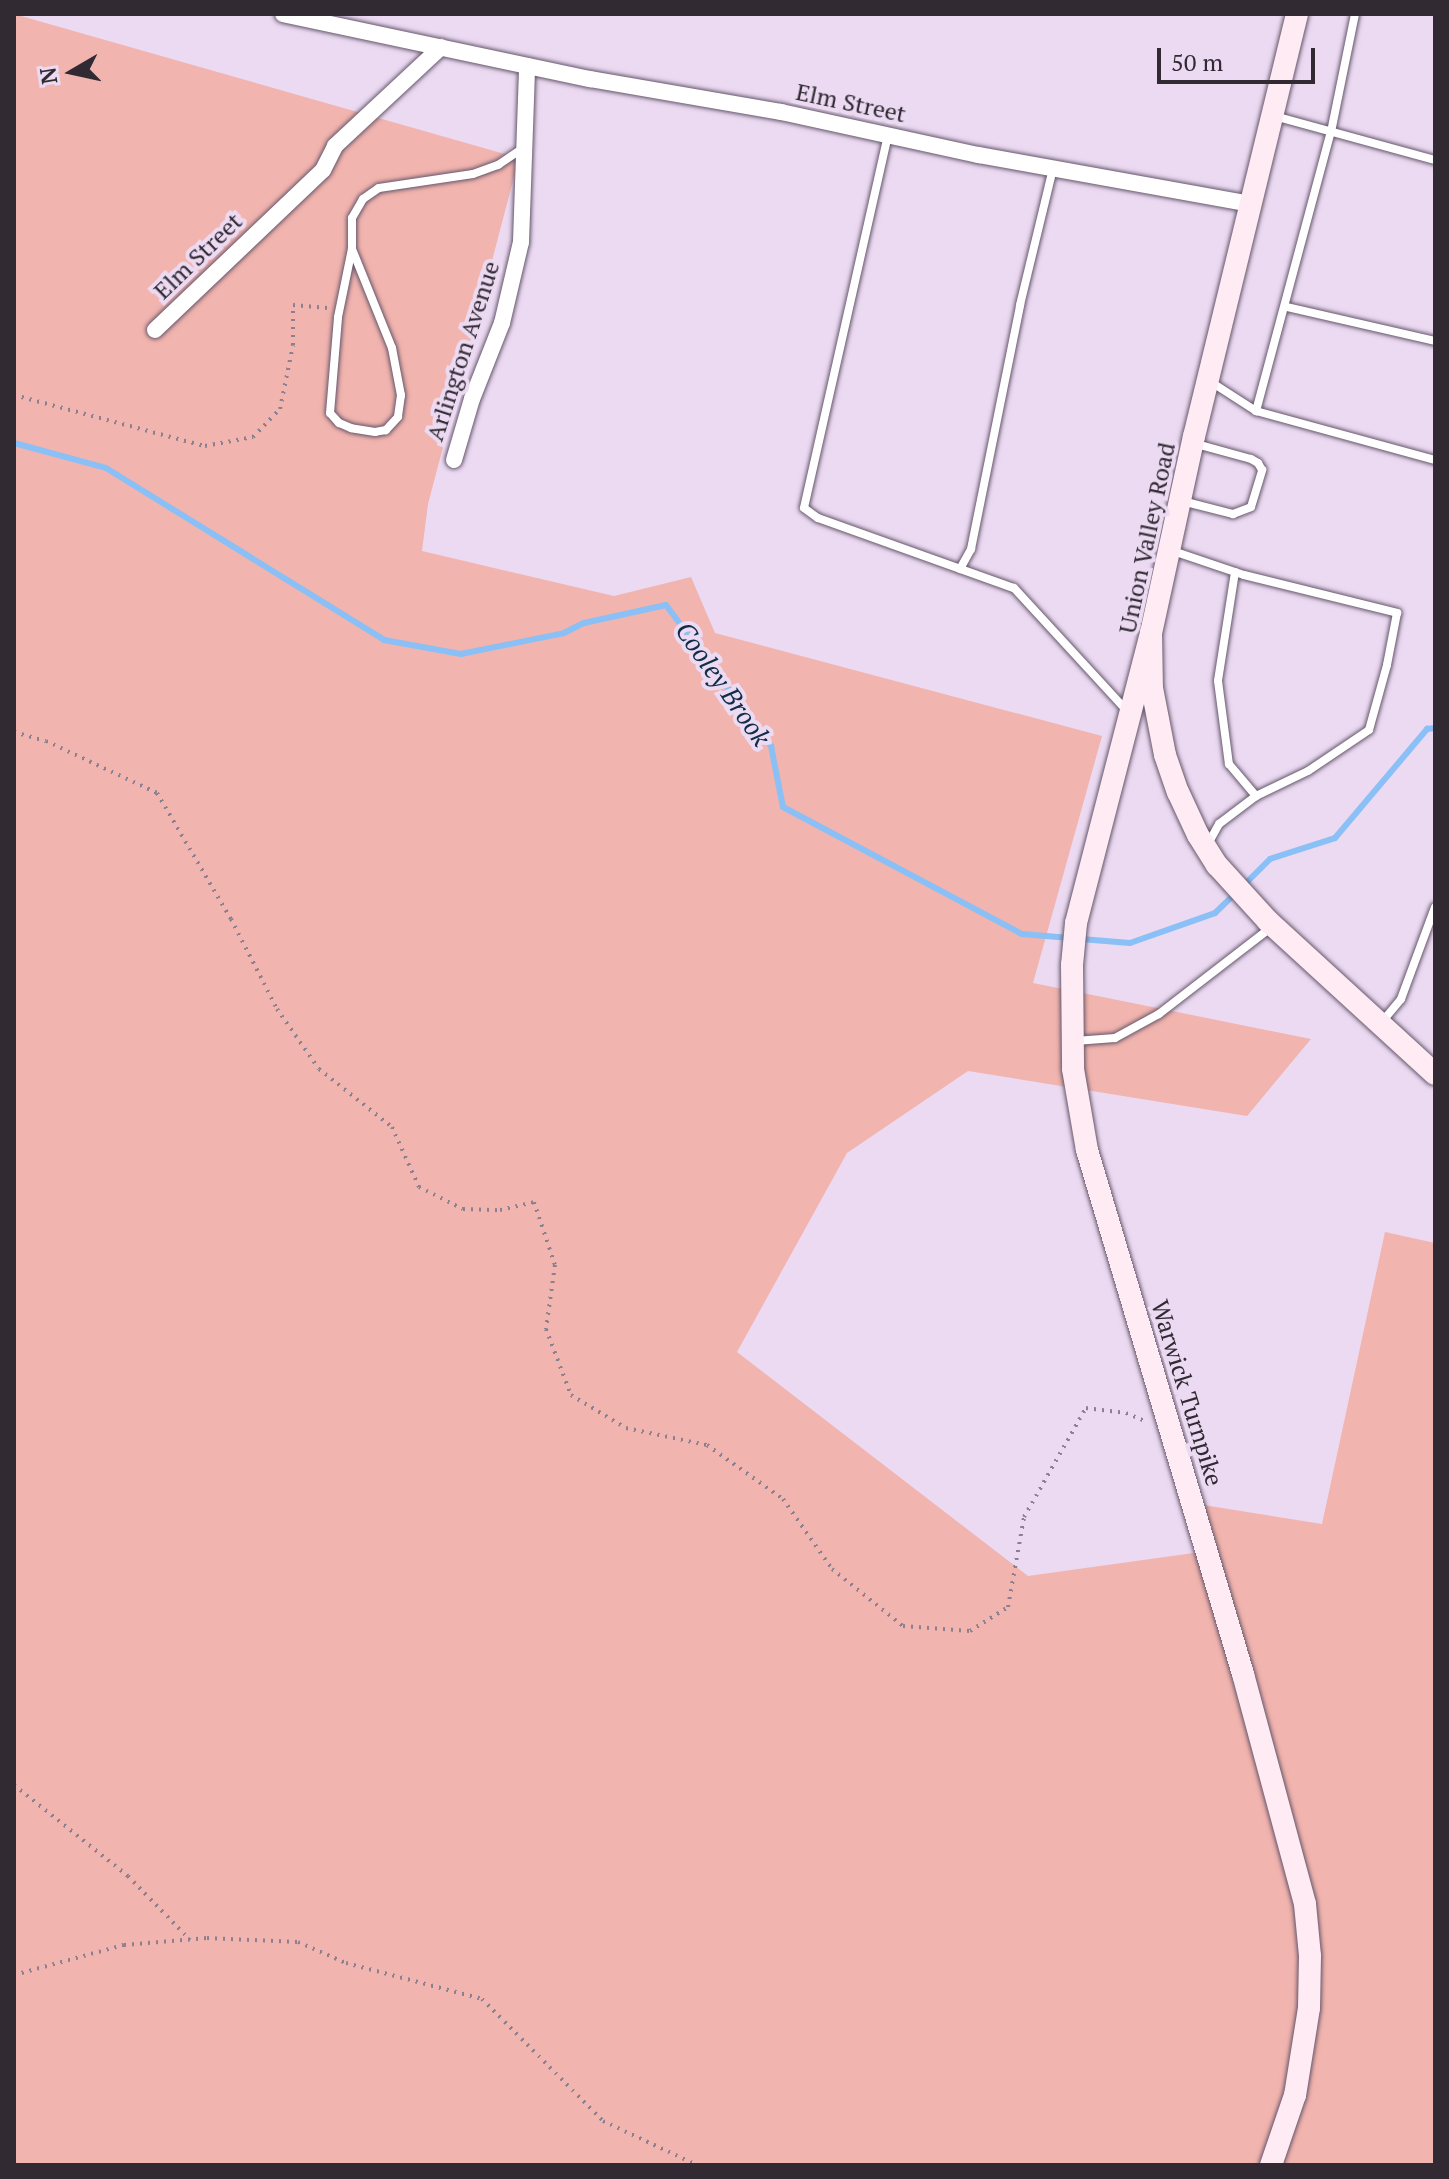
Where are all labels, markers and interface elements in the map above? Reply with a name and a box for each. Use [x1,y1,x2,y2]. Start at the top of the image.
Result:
north arrow [32,32,112,112]
scale bar [1161,32,1319,82]
text: 50 m [1171,46,1223,78]
text: N [32,65,63,86]
street label: Elm Street [793,77,909,129]
street label: Elm Street [148,207,248,305]
street label: Arlington Avenue [420,257,506,445]
street label: Union Valley Road [1113,440,1181,636]
water label: Cooley Brook [669,616,777,752]
street label: Warwick Turnpike [1145,1297,1229,1489]

